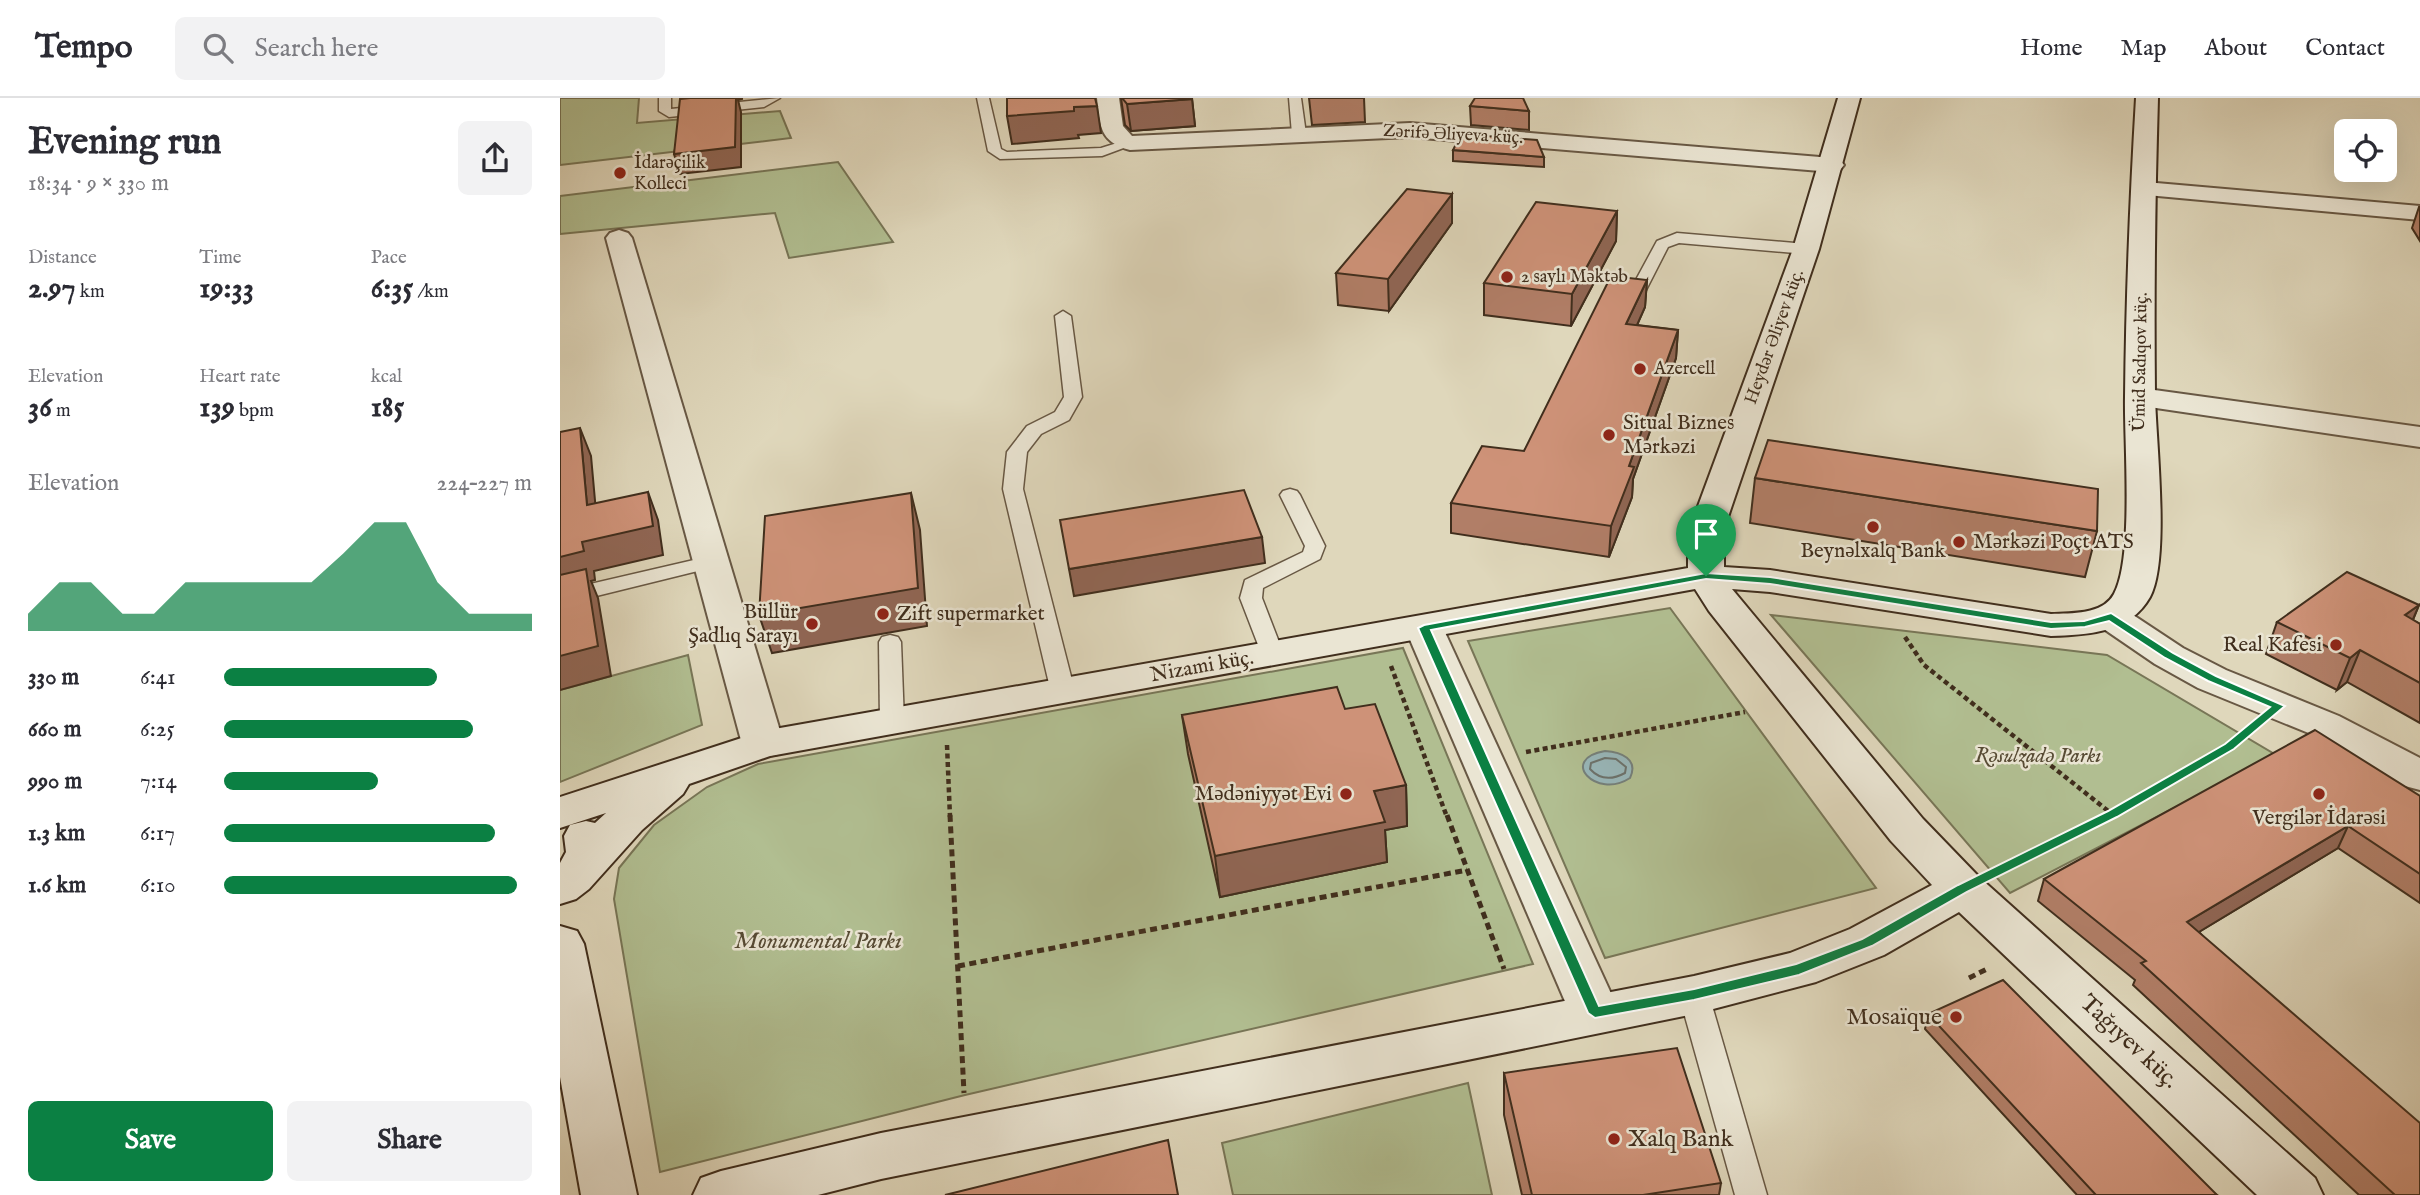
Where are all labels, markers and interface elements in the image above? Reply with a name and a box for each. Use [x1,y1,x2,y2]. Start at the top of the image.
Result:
search box [175,17,665,80]
text: Tempo [35,27,133,69]
icon: search [199,29,237,67]
text: Search here [255,32,378,65]
text: Home [2020,33,2083,64]
text: Map [2121,33,2167,64]
text: About [2205,33,2267,64]
text: Contact [2305,33,2385,64]
text: Evening run [28,119,222,167]
map controls [2334,119,2397,182]
button: locate [2334,119,2397,182]
street label: Zərifə Əliyeva küç. [1382,120,1524,150]
button: share [458,121,532,195]
place label: İdarəçilik Kolleci [634,151,706,196]
marker: İdarəçilik Kolleci [612,165,628,181]
text: 18:34 · 9 × 330 m [28,169,169,198]
text: Distance [28,246,97,270]
text: Time [199,246,242,270]
text: Pace [371,246,407,270]
place label: 2 saylı Məktəb [1521,266,1628,289]
street label: Heydər Əliyev küç. [1740,266,1810,408]
marker: 2 saylı Məktəb [1499,269,1515,285]
text: 2.97 [28,270,76,308]
text: 19:33 [199,270,254,308]
text: 6:35 [371,270,413,308]
text: km [76,280,105,304]
text: /km [413,280,449,304]
street label: Ümid Sadıqov küç. [2127,292,2154,432]
place label: Azercell [1653,358,1715,381]
marker: Azercell [1632,361,1648,377]
text: Elevation [28,365,103,389]
text: Heart rate [199,365,280,389]
text: kcal [371,365,402,389]
text: 36 [28,389,52,427]
text: 139 [199,389,235,427]
text: 185 [371,389,404,427]
text: m [52,399,71,423]
text: bpm [235,399,274,423]
place label: Situal Biznes Mərkəzi [1623,410,1734,461]
marker: Situal Biznes Mərkəzi [1601,427,1617,443]
text: Elevation [28,469,119,498]
text: 224–227 m [437,469,532,498]
pin [1676,504,1736,576]
icon: arrive [1687,515,1725,553]
marker: Beynəlxalq Bank [1865,519,1881,535]
place label: Mərkəzi Poçt ATS [1973,529,2134,556]
marker: Mərkəzi Poçt ATS [1951,534,1967,550]
place label: Beynəlxalq Bank [1800,538,1947,565]
place label: Büllür Şadlıq Sarayı [688,599,798,650]
place label: Zift supermarket [897,601,1045,628]
marker: Zift supermarket [875,606,891,622]
marker: Büllür Şadlıq Sarayı [804,616,820,632]
place label: Real Kafesi [2223,632,2322,659]
marker: Real Kafesi [2328,637,2344,653]
street label: Nizami küç. [1148,645,1256,689]
text: 330 m [28,663,79,692]
text: 6:41 [140,663,176,692]
text: 660 m [28,715,82,744]
text: 6:25 [140,715,175,744]
park label: Rəsulzadə Parkı [1975,743,2101,770]
text: 990 m [28,767,82,796]
text: 7:14 [140,767,177,796]
place label: Mədəniyyət Evi [1195,781,1332,808]
marker: Mədəniyyət Evi [1338,786,1354,802]
marker: Vergilər İdarəsi [2311,786,2327,802]
place label: Vergilər İdarəsi [2251,805,2386,832]
text: 1.3 km [28,819,85,848]
text: 6:17 [140,819,175,848]
text: 1.6 km [28,871,86,900]
text: 6:10 [140,871,176,900]
park label: Monumental Parkı [734,926,902,957]
street label: Tağıyev küç. [2073,988,2185,1096]
place label: Mosaïque [1846,1002,1942,1033]
marker: Mosaïque [1948,1009,1964,1025]
button: Save [28,1101,273,1181]
button: Share [287,1101,532,1181]
place label: Xalq Bank [1628,1124,1734,1155]
marker: Xalq Bank [1606,1131,1622,1147]

